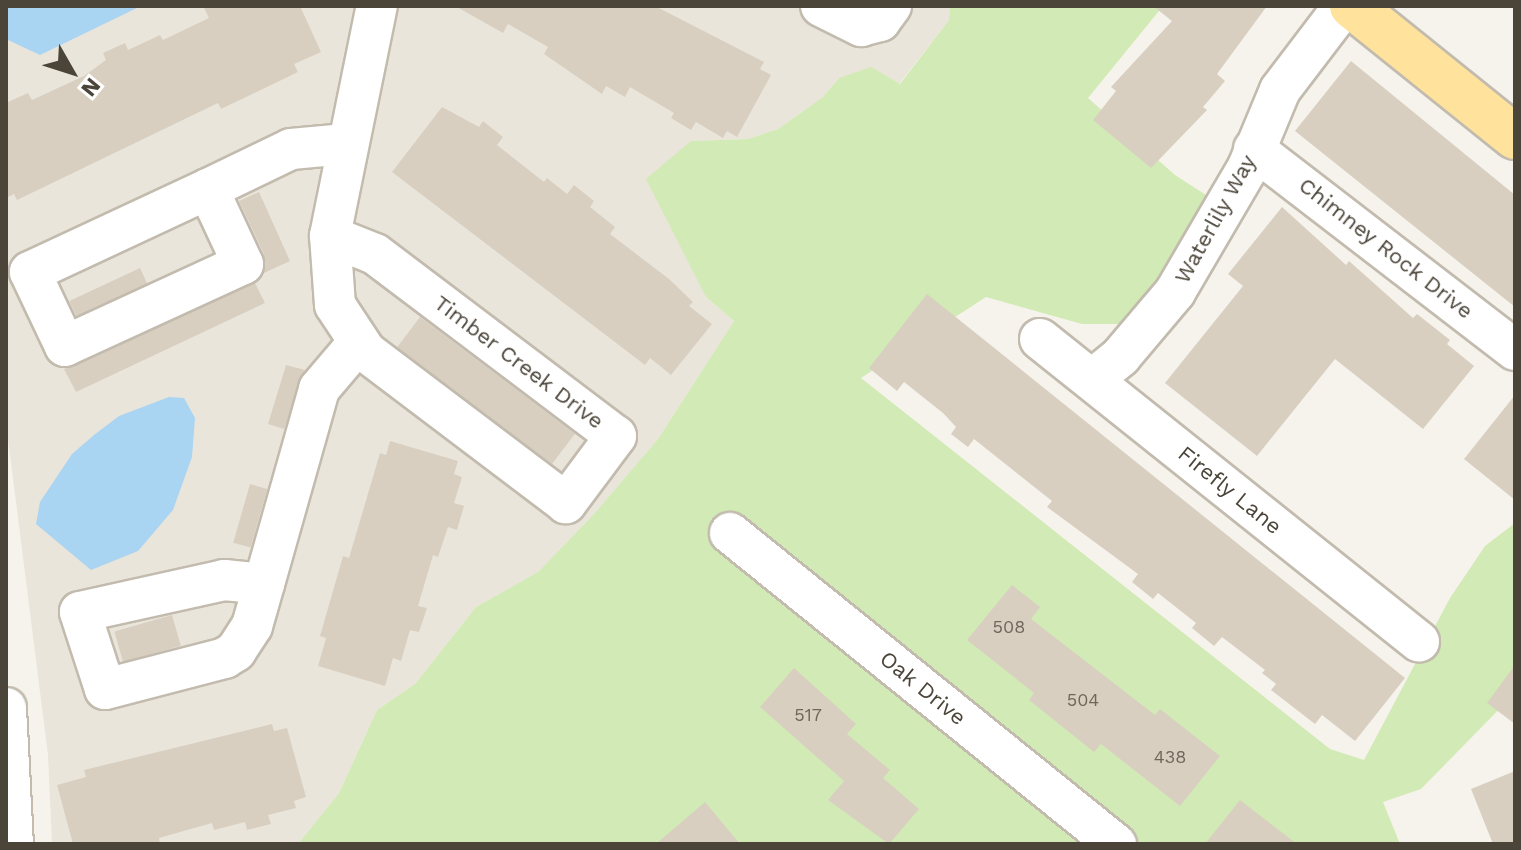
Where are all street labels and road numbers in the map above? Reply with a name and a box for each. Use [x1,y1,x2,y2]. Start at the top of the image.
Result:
street label: Waterlily Way [1168,150,1262,288]
street label: Chimney Rock Drive [1293,172,1479,324]
street label: Timber Creek Drive [429,289,609,435]
street label: Firefly Lane [1173,440,1287,540]
street label: Oak Drive [874,645,972,731]

